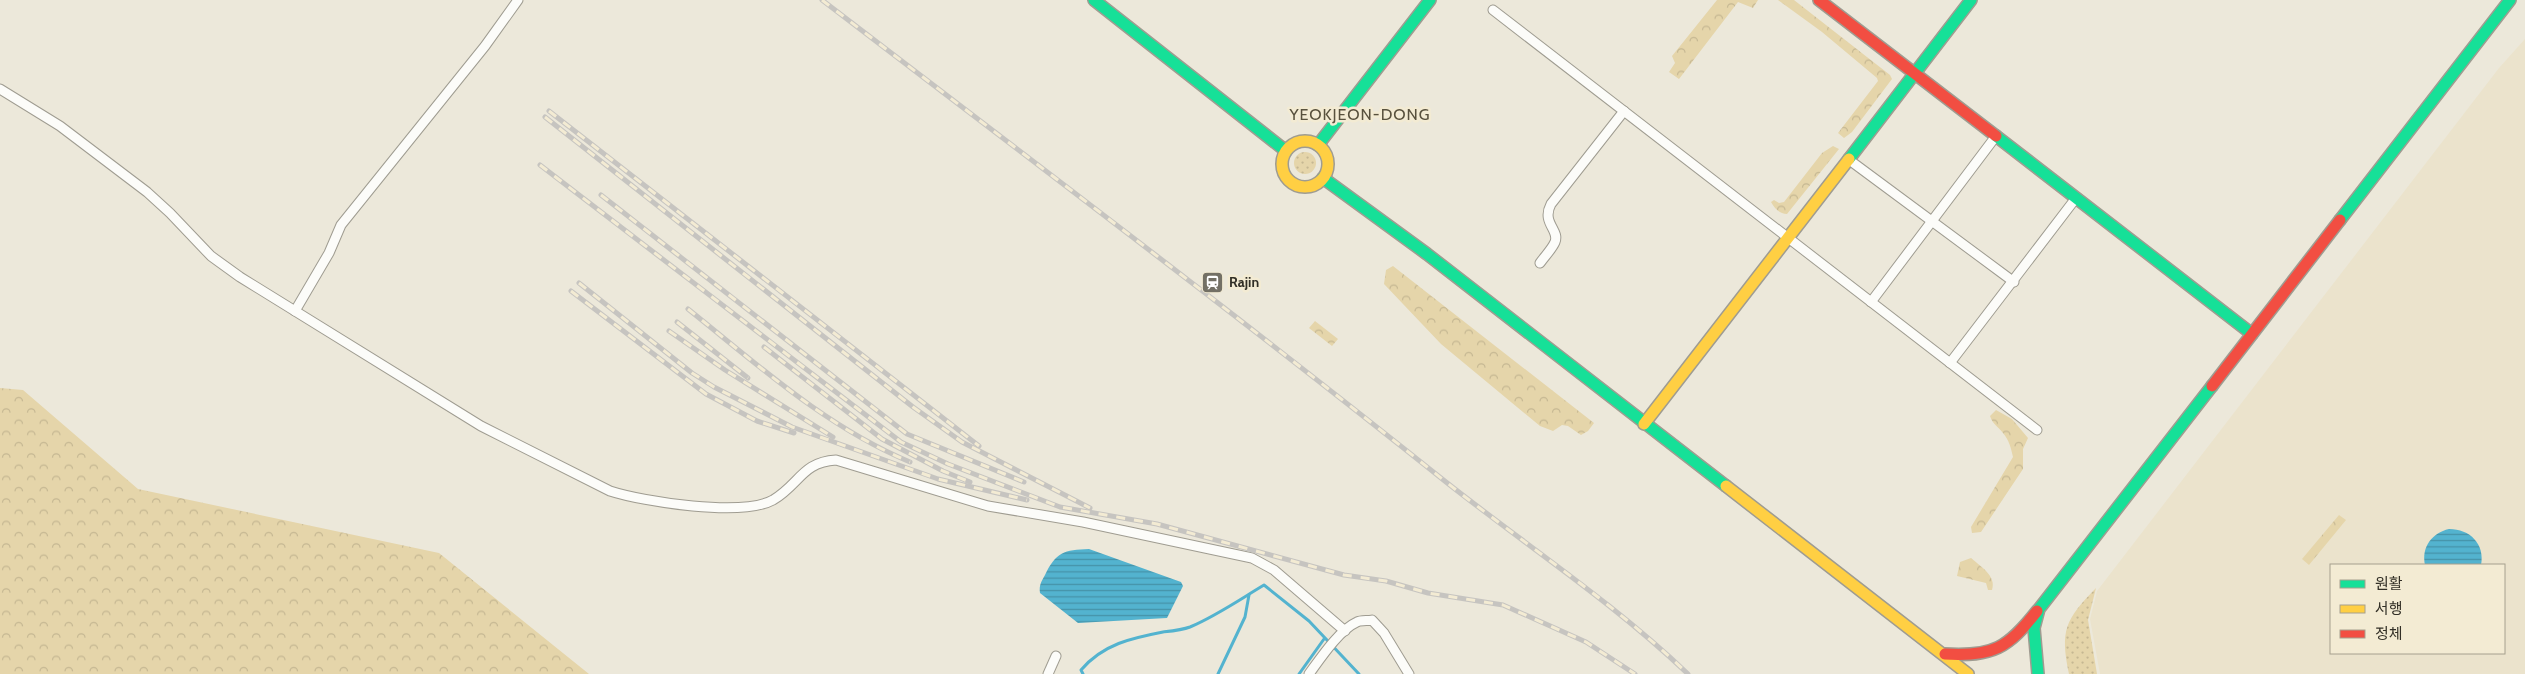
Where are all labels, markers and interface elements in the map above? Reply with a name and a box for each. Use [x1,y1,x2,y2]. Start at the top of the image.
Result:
district label: YEOKJEON-DONG [1288,105,1431,124]
station icon: Rajin [1201,270,1225,294]
place label: Rajin [1229,273,1259,291]
legend [2330,564,2505,654]
text: 원활 [2375,575,2403,593]
text: 서행 [2375,600,2403,618]
text: 정체 [2375,625,2403,643]

